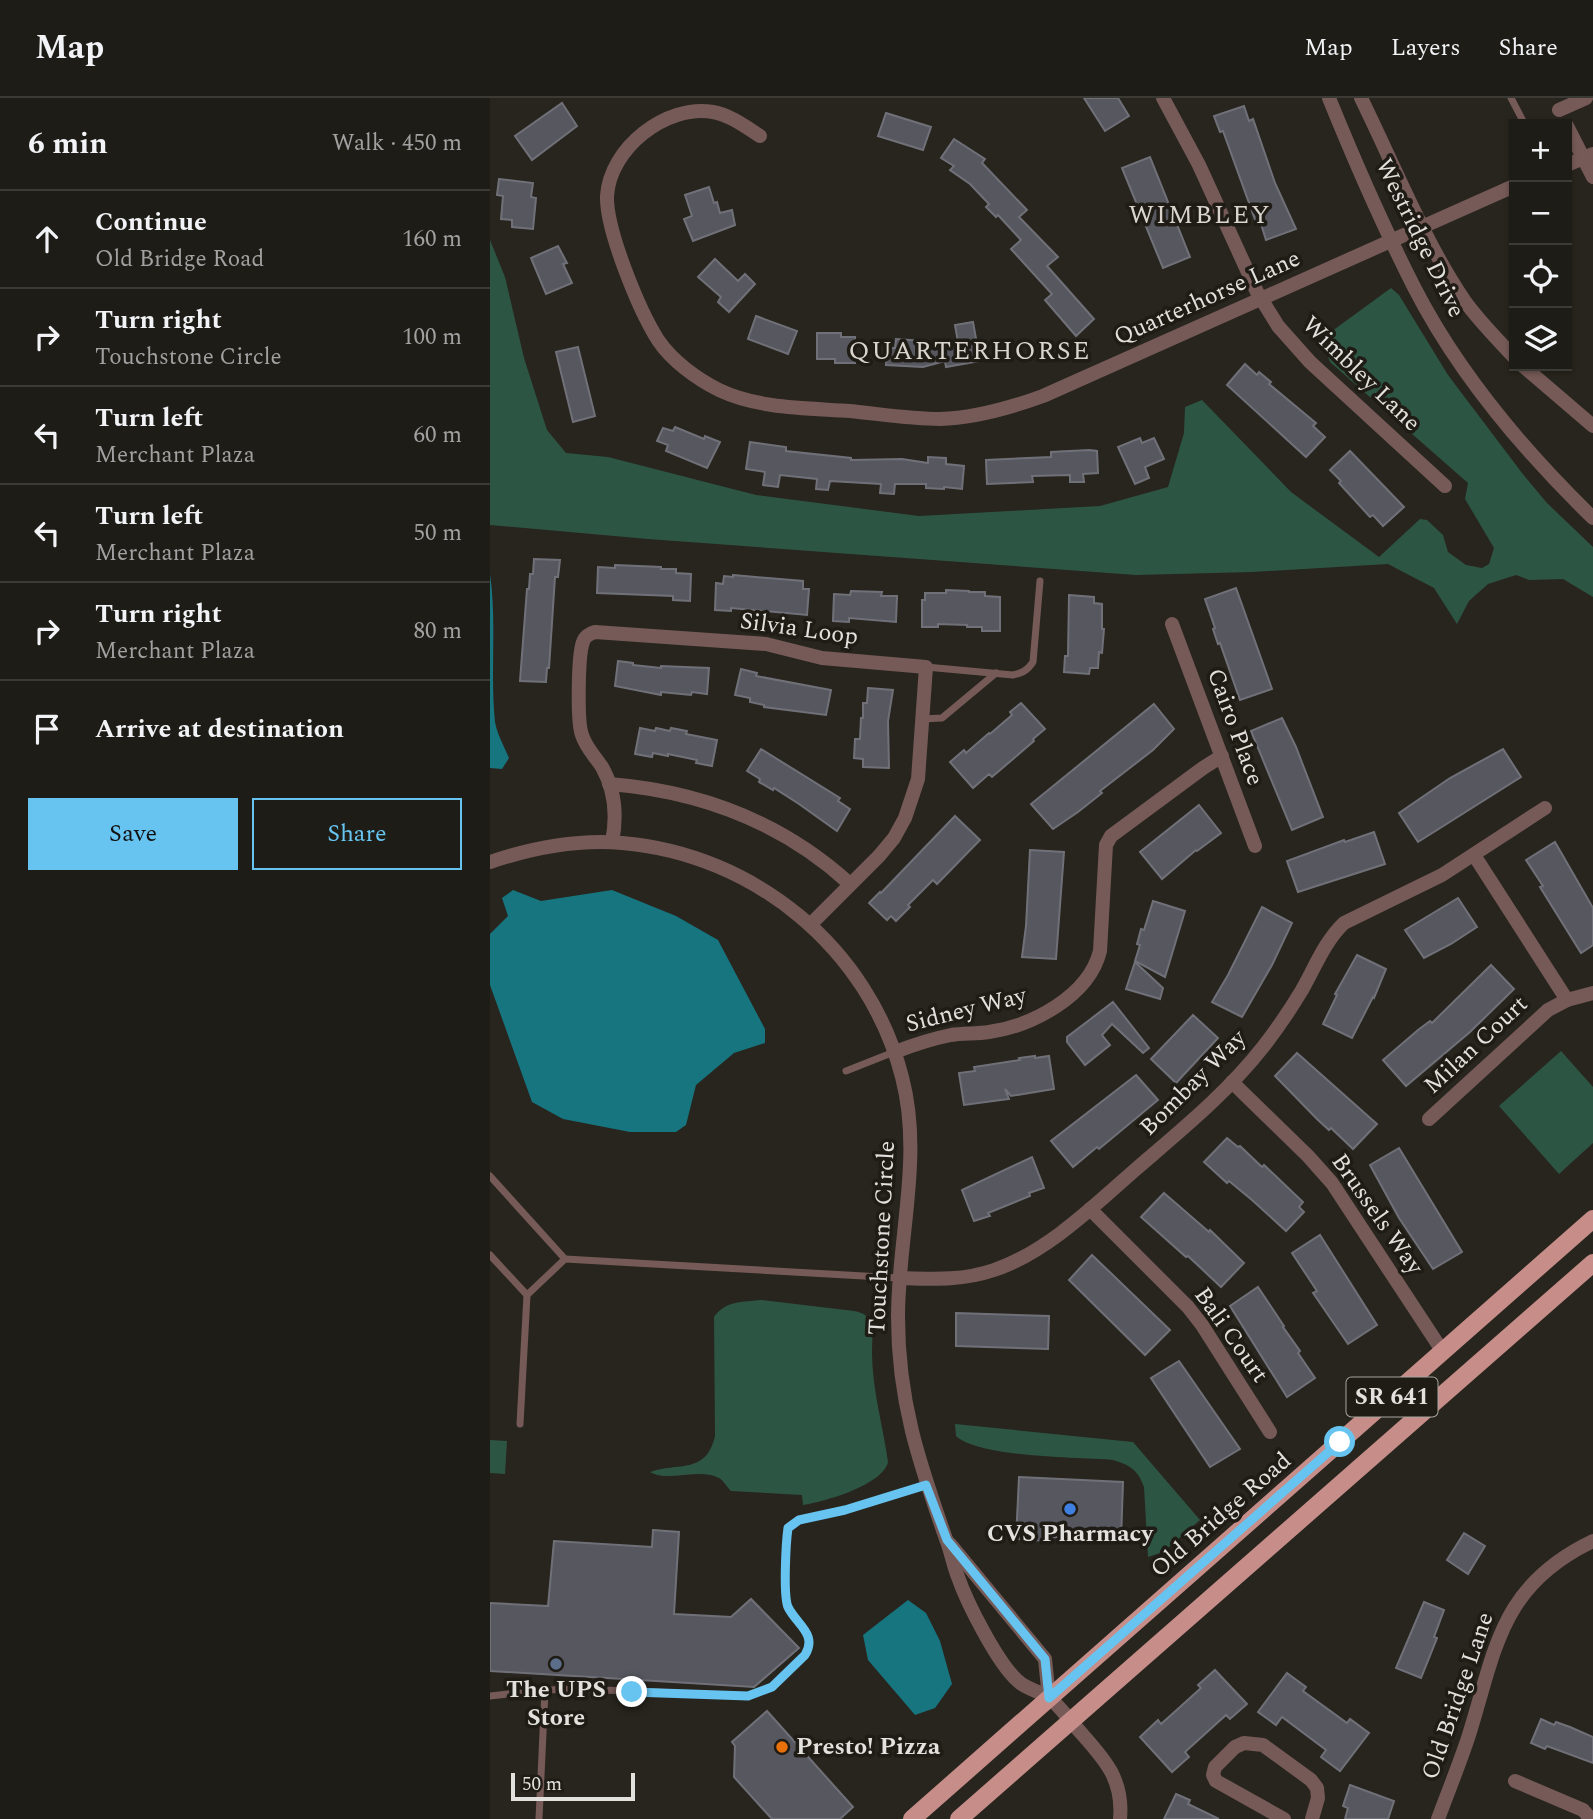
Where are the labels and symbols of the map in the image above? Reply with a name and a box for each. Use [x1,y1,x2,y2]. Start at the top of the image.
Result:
street label: Westridge Drive [1366,152,1474,324]
district label: WIMBLEY [1128,195,1272,235]
street label: Quarterhorse Lane [1108,241,1306,355]
street label: Wimbley Lane [1293,308,1429,440]
district label: QUARTERHORSE [849,331,1091,371]
street label: Silvia Loop [738,603,860,655]
street label: Cairo Place [1197,663,1273,791]
street label: Sidney Way [902,977,1031,1042]
street label: Milan Court [1416,987,1536,1103]
street label: Bombay Way [1131,1020,1256,1145]
street label: Touchstone Circle [859,1140,905,1336]
street label: Brussels Way [1322,1146,1433,1283]
street label: Bali Court [1185,1280,1277,1390]
road number: SR 641 [1346,1378,1438,1416]
route start [1324,1426,1355,1457]
street label: Old Bridge Road [1143,1443,1299,1587]
marker: CVS Pharmacy [1062,1501,1078,1517]
place label: CVS Pharmacy [987,1516,1154,1552]
street label: Old Bridge Lane [1412,1607,1504,1785]
marker: The UPS Store [548,1656,564,1672]
place label: The UPS Store [506,1672,606,1736]
route end [616,1676,647,1707]
place label: Presto! Pizza [796,1729,941,1765]
marker: Presto! Pizza [774,1739,790,1755]
scale bar [511,1770,635,1802]

